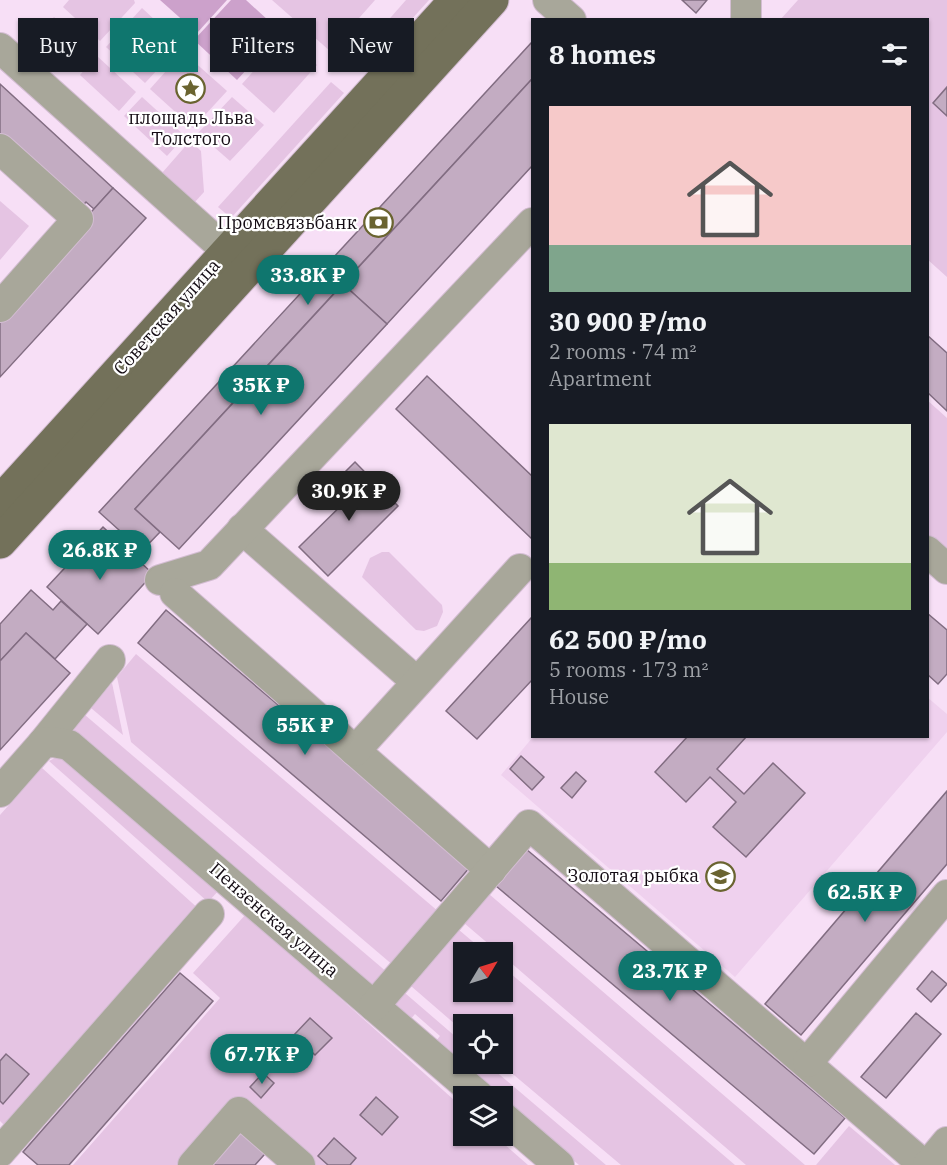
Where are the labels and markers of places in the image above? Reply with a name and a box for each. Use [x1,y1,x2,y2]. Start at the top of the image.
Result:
place icon: площадь Льва Толстого [175,73,207,105]
place label: площадь Льва Толстого [128,106,254,150]
bank icon: Промсвязьбанк [362,207,394,239]
place label: Промсвязьбанк [217,211,358,234]
pin: 33.8K ₽ [253,255,363,306]
pin: 35K ₽ [219,365,303,416]
pin: 30.9K ₽ [294,471,404,522]
pin: 26.8K ₽ [45,530,155,581]
pin: 55K ₽ [263,705,347,756]
school or university icon: Золотая рыбка [704,860,736,892]
place label: Золотая рыбка [568,864,699,887]
pin: 62.5K ₽ [810,872,920,923]
pin: 23.7K ₽ [615,951,725,1002]
pin: 67.7K ₽ [207,1034,317,1085]

